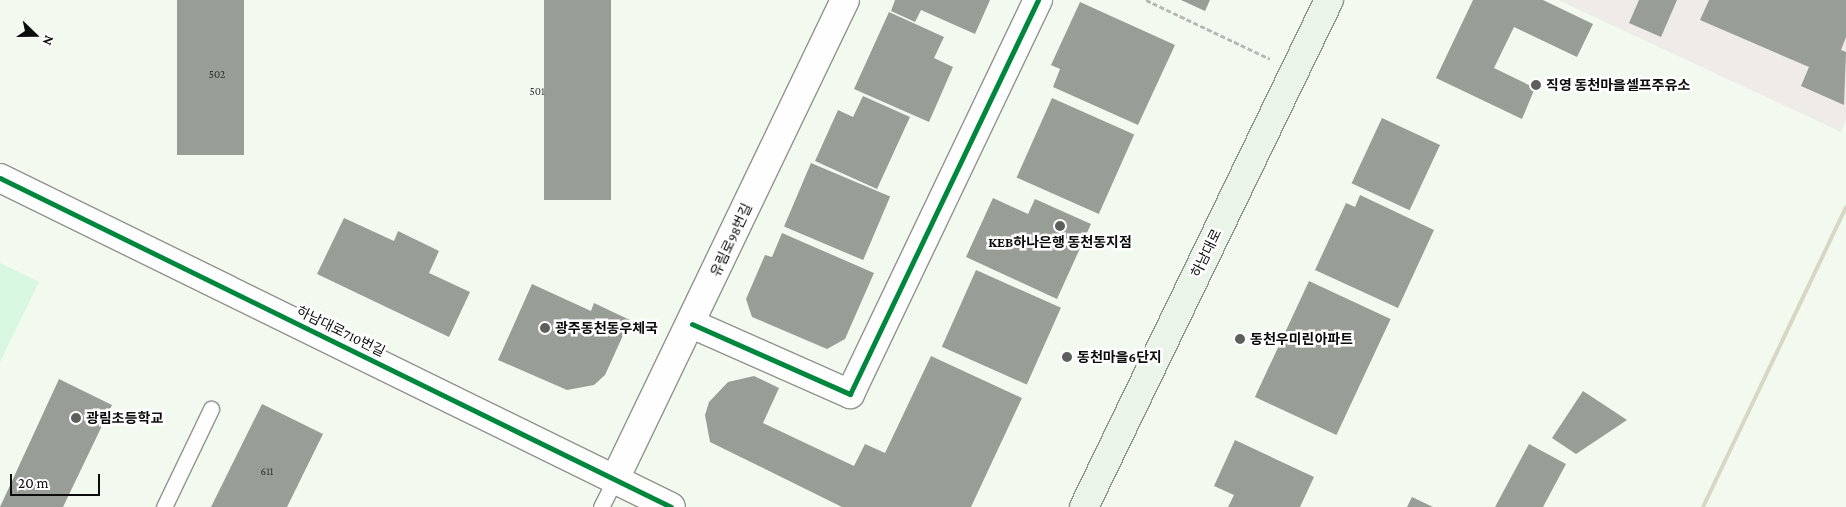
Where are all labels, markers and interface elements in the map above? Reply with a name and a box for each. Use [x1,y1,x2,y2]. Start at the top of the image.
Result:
north arrow [10,10,60,60]
text: N [40,33,58,48]
house number: 502 [209,67,225,81]
place label: 직영 동천마을셀프주유소 [1546,77,1690,93]
marker: 직영 동천마을셀프주유소 [1530,79,1542,91]
house number: 501 [529,84,545,98]
street label: 유림로98번길 [707,201,755,279]
marker: KEB하나은행 동천동지점 [1054,220,1066,232]
street label: 하남대로 [1187,226,1225,280]
place label: KEB하나은행 동천동지점 [988,234,1132,250]
street label: 하남대로710번길 [294,302,388,360]
place label: 광주동천동우체국 [555,320,658,336]
marker: 광주동천동우체국 [539,322,551,334]
place label: 동천우미린아파트 [1250,331,1353,347]
marker: 동천우미린아파트 [1234,333,1246,345]
place label: 동천마을6단지 [1077,349,1162,365]
marker: 동천마을6단지 [1061,351,1073,363]
place label: 광림초등학교 [86,410,163,426]
marker: 광림초등학교 [70,412,82,424]
scale bar [12,464,102,496]
house number: 611 [261,464,273,478]
text: 20 m [18,475,49,491]

